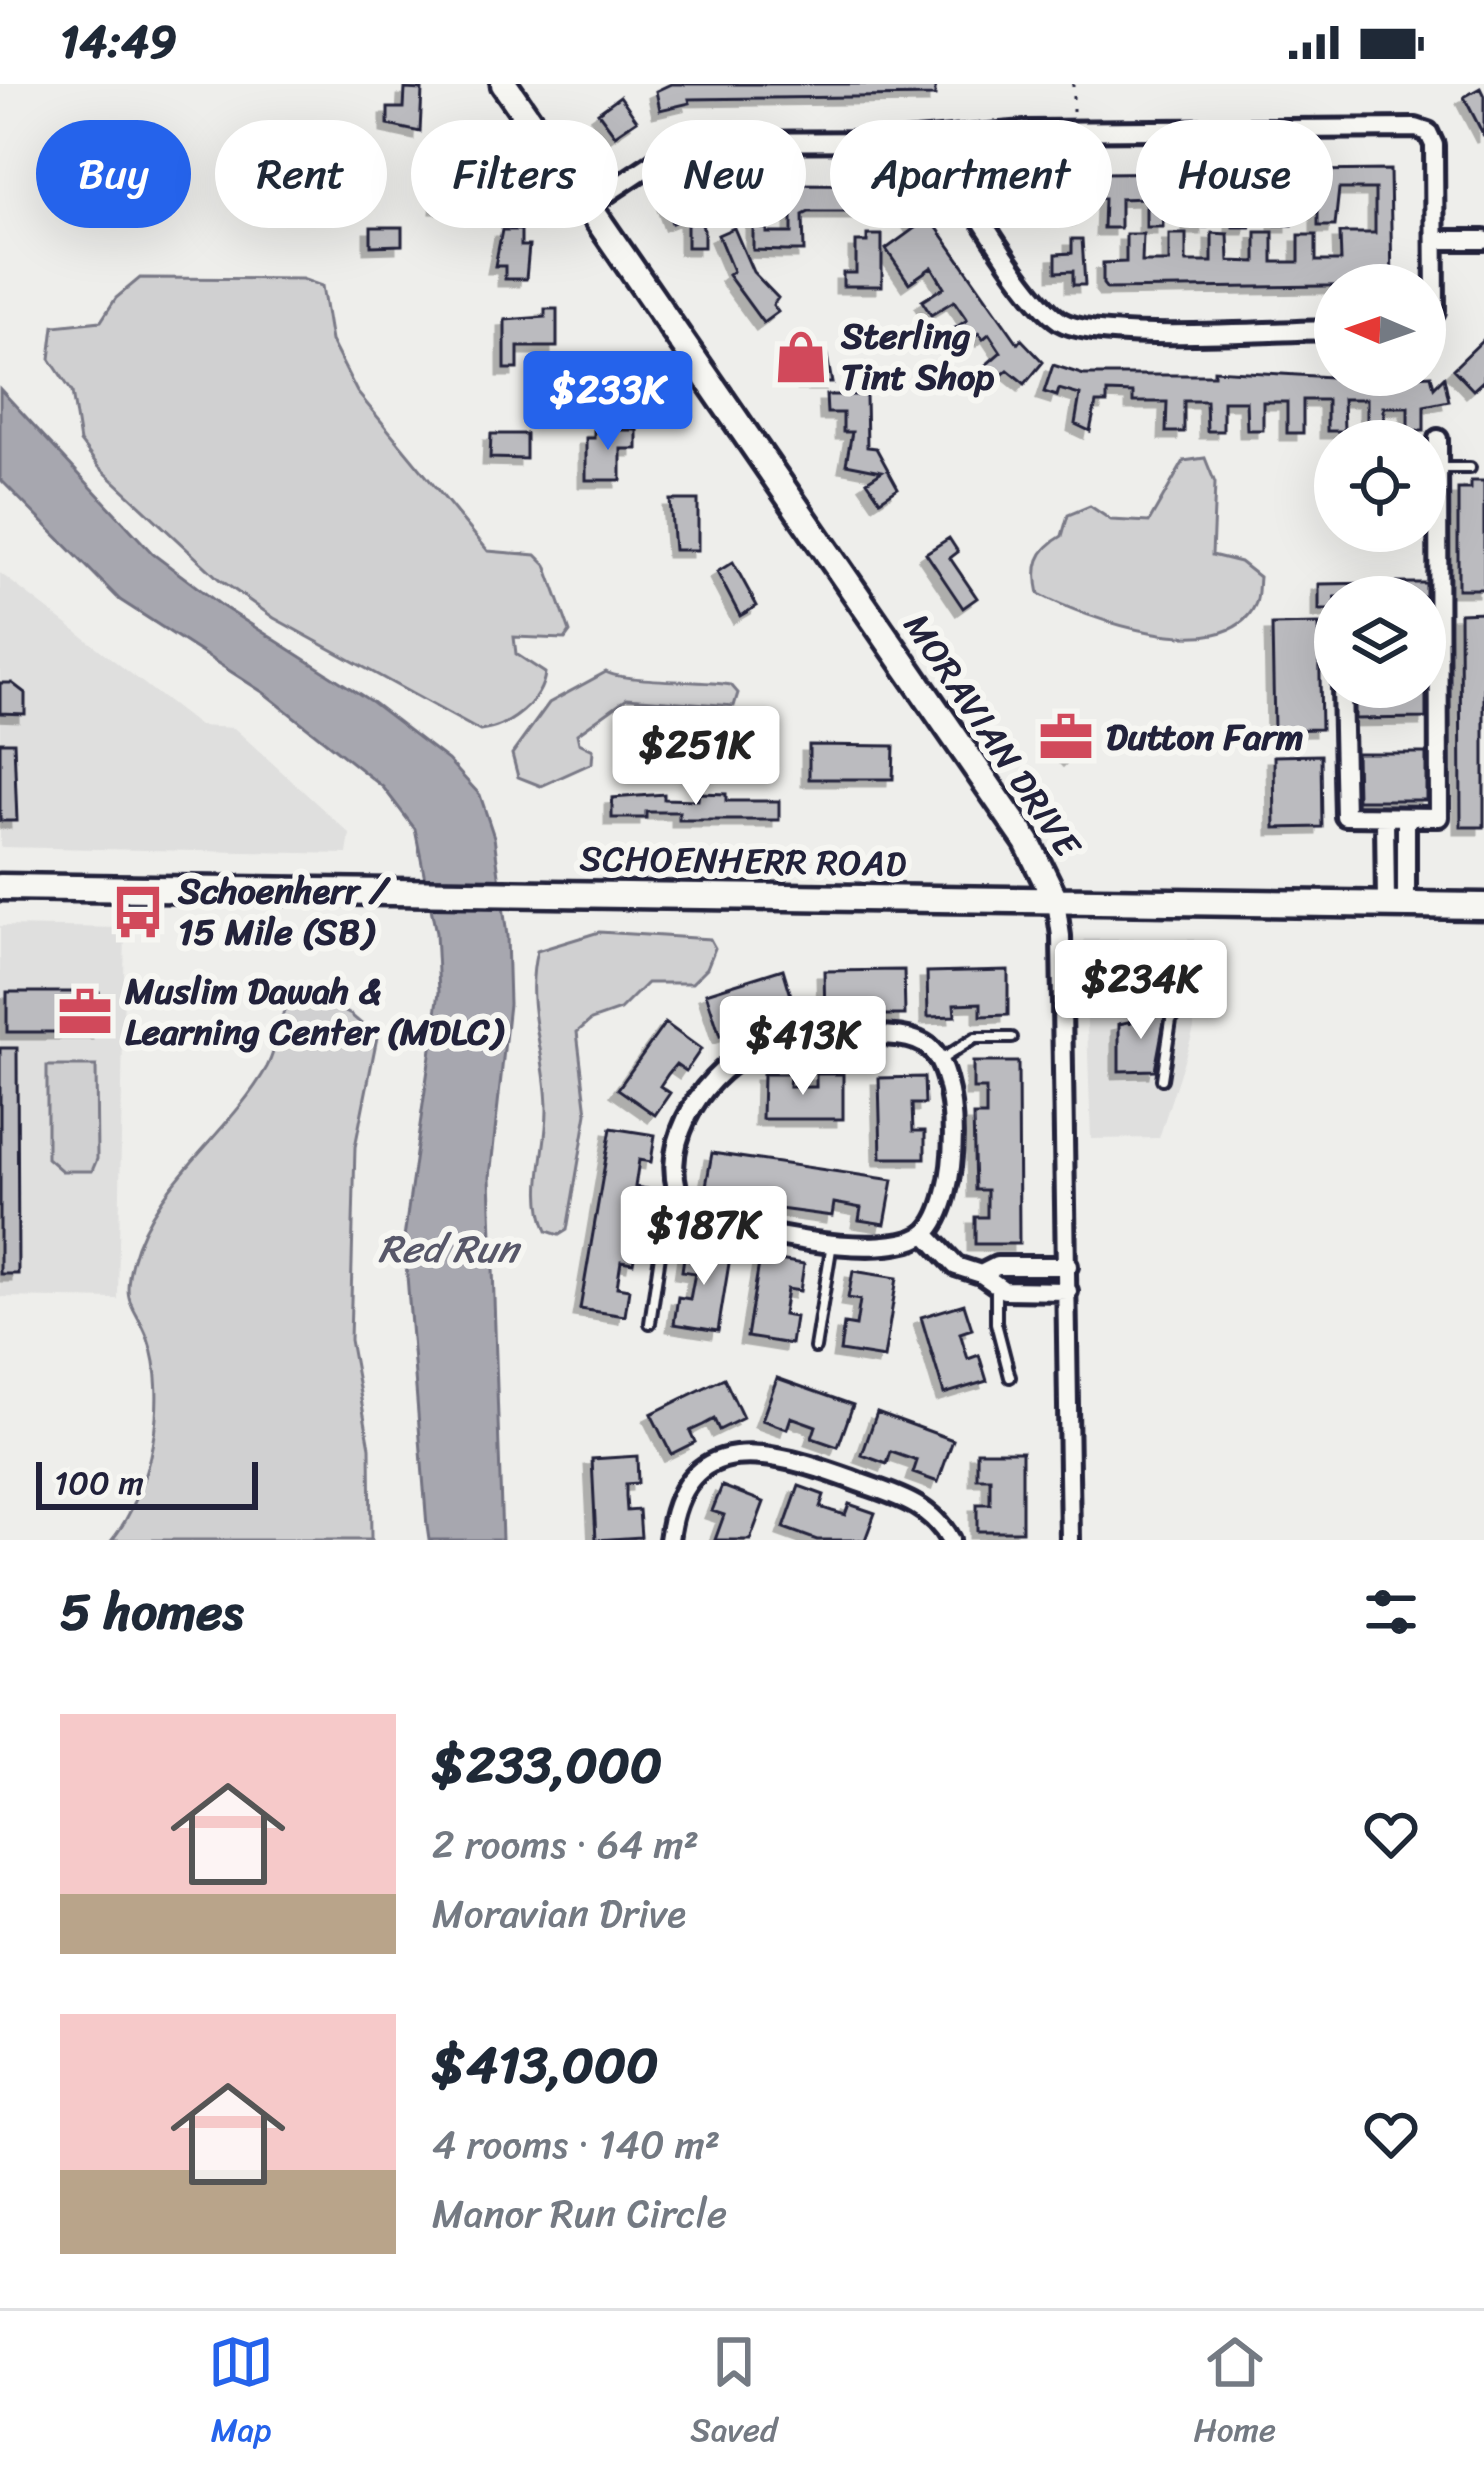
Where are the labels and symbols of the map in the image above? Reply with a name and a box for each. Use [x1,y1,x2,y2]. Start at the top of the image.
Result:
north arrow [1314,264,1446,396]
place label: Sterling Tint Shop [840,304,994,409]
shop icon: Sterling Tint Shop [772,328,830,386]
pin: $233K [524,351,692,453]
street label: MORAVIAN DRIVE [886,599,1099,872]
place label: Dutton Farm [1106,705,1304,769]
pin: $251K [612,706,780,808]
office icon: Dutton Farm [1037,708,1095,766]
street label: SCHOENHERR ROAD [579,826,907,896]
place label: Schoenherr / 15 Mile (SB) [177,859,392,964]
bus stop icon: Schoenherr / 15 Mile (SB) [109,883,167,941]
pin: $234K [1057,940,1225,1042]
place label: Muslim Dawah & Learning Center (MDLC) [124,959,505,1064]
office icon: Muslim Dawah & Learning Center (MDLC) [56,983,114,1041]
pin: $413K [719,996,887,1098]
pin: $187K [620,1186,788,1288]
water label: Red Run [378,1214,522,1283]
scale bar [36,1456,258,1509]

